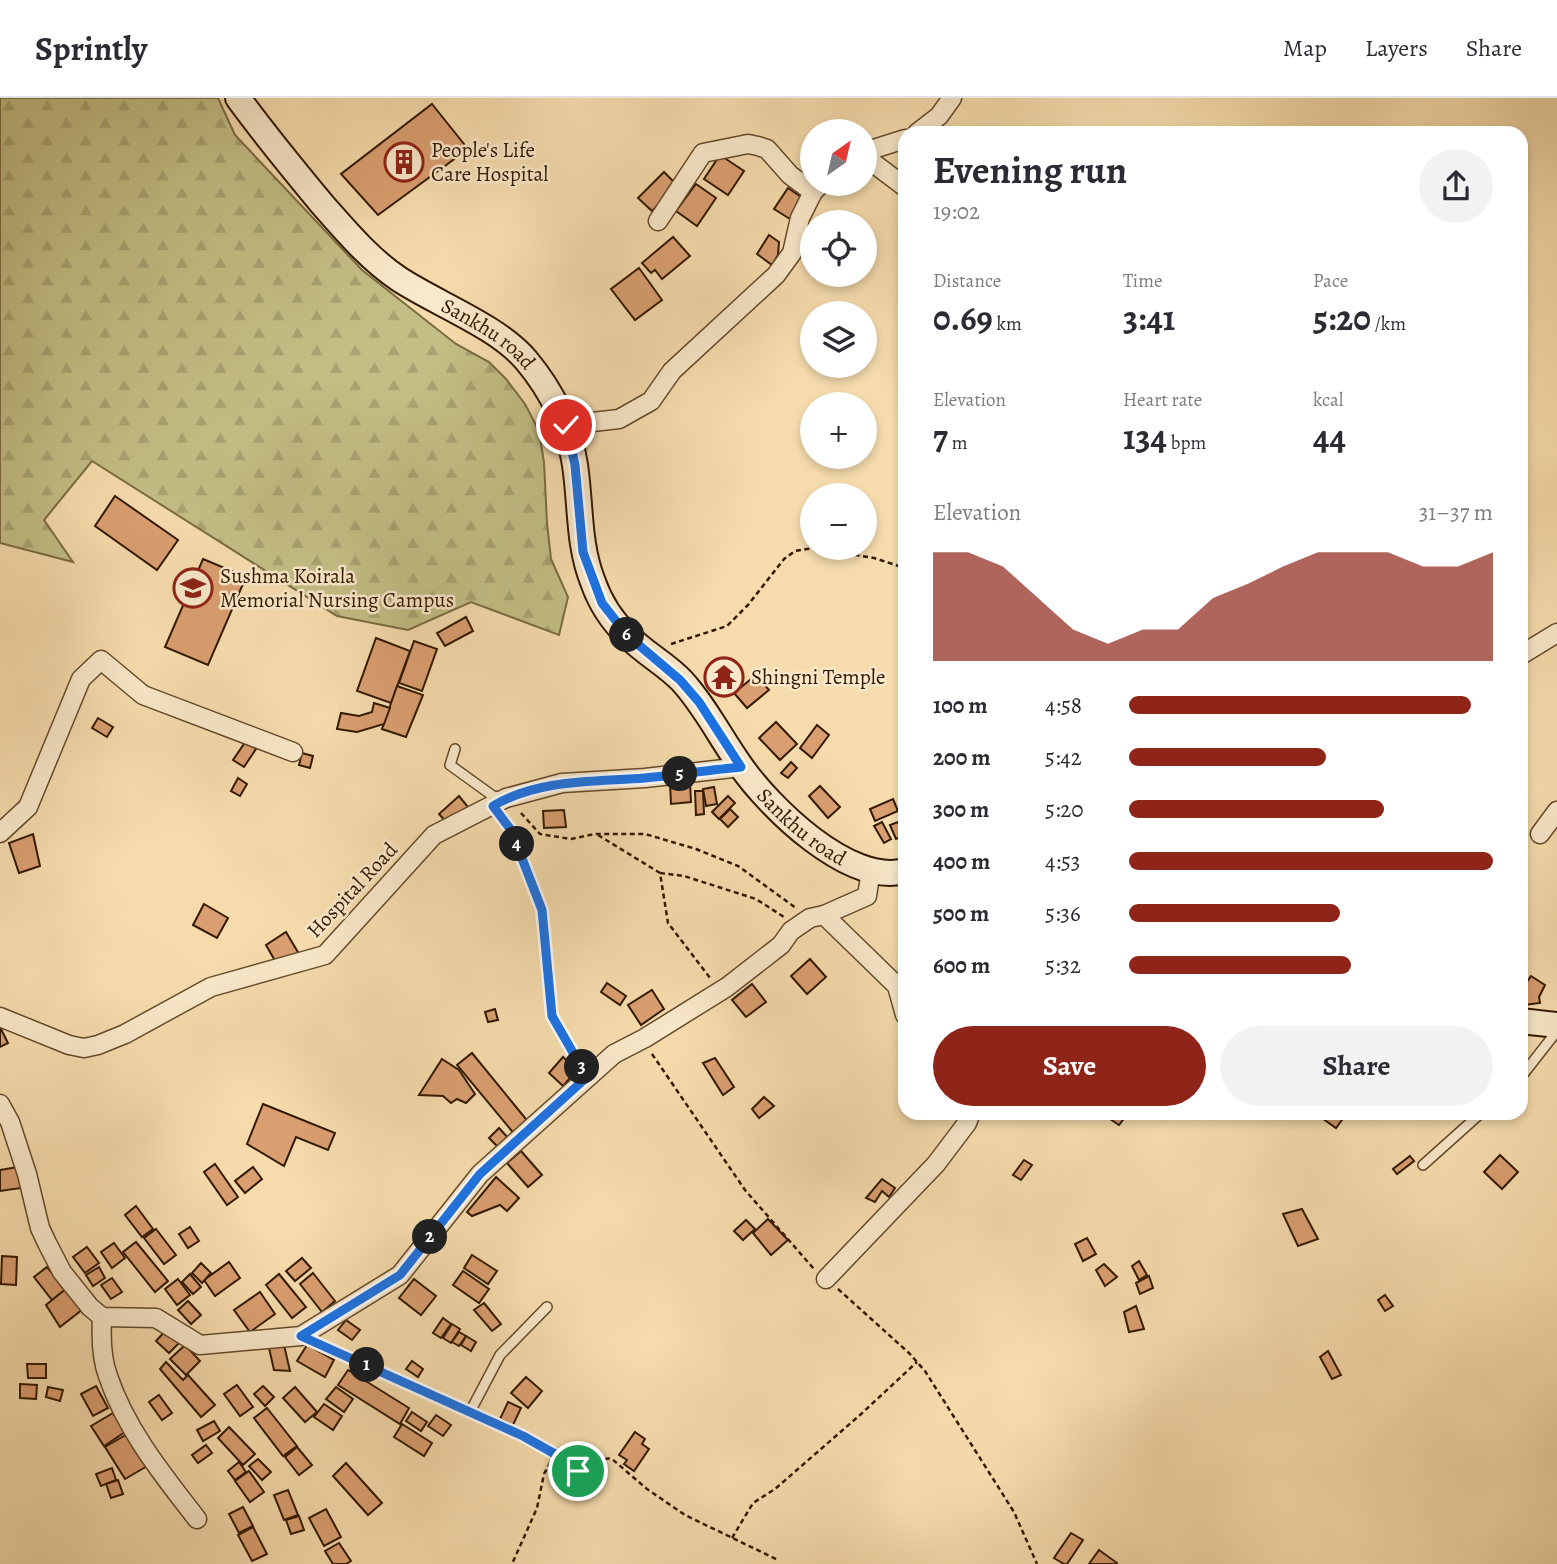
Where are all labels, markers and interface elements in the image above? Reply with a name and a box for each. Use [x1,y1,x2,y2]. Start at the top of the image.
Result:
text: Sprintly [35,26,147,71]
text: Map [1283,32,1327,64]
text: Layers [1365,32,1428,64]
text: Share [1466,32,1522,64]
north arrow [800,119,877,196]
map controls [800,119,877,560]
place label: People's Life Care Hospital [431,136,549,188]
building icon: People's Life Care Hospital [383,141,425,183]
text: Evening run [933,144,1127,196]
button: share [1419,149,1493,223]
text: 19:02 [933,196,980,227]
button: locate [800,210,877,287]
text: Distance [933,268,1001,294]
text: Time [1123,268,1162,294]
text: Pace [1313,268,1348,294]
street label: Sankhu road [436,291,542,376]
text: 0.69 [933,294,993,342]
text: 3:41 [1123,294,1175,342]
text: 5:20 [1313,294,1371,342]
button: layers [800,301,877,378]
text: km [993,311,1022,337]
text: /km [1371,311,1406,337]
text: Elevation [933,387,1006,413]
text: Heart rate [1123,387,1202,413]
text: kcal [1313,387,1343,413]
button: + [800,392,877,469]
pin [536,395,596,455]
icon: check [547,406,585,444]
text: 7 [933,413,948,461]
text: 134 [1123,413,1167,461]
text: 44 [1313,413,1346,461]
text: m [948,430,968,456]
text: bpm [1167,430,1206,456]
button: − [800,483,877,560]
text: Elevation [933,497,1021,528]
text: 31–37 m [1419,497,1493,528]
place label: Sushma Koirala Memorial Nursing Campus [220,562,454,614]
school or university icon: Sushma Koirala Memorial Nursing Campus [172,567,214,609]
pin: 6 [610,618,644,652]
text: 6 [622,621,631,647]
temple icon: Shingni Temple [703,656,745,698]
place label: Shingni Temple [751,663,885,691]
text: 100 m [933,690,988,721]
text: 4:58 [1045,690,1082,721]
text: 200 m [933,742,991,773]
text: 5:42 [1045,742,1082,773]
pin: 5 [662,756,698,792]
text: 5 [675,760,684,786]
street label: Sankhu road [751,782,852,873]
text: 300 m [933,794,989,825]
text: 5:20 [1045,794,1084,825]
pin: 4 [500,826,534,862]
text: 4 [512,830,521,856]
street label: Hospital Road [300,836,404,944]
text: 400 m [933,846,990,877]
text: 4:53 [1045,846,1080,877]
text: 500 m [933,898,989,929]
text: 5:36 [1045,898,1081,929]
text: 600 m [933,950,990,981]
text: 5:32 [1045,950,1081,981]
button: Save [933,1026,1206,1106]
button: Share [1220,1026,1493,1106]
pin: 3 [564,1049,600,1084]
text: 3 [577,1053,586,1079]
pin: 2 [412,1220,448,1254]
text: 2 [425,1223,434,1249]
pin: 1 [350,1348,384,1382]
text: 1 [363,1351,370,1377]
pin [548,1441,608,1501]
icon: arrive [559,1452,597,1490]

